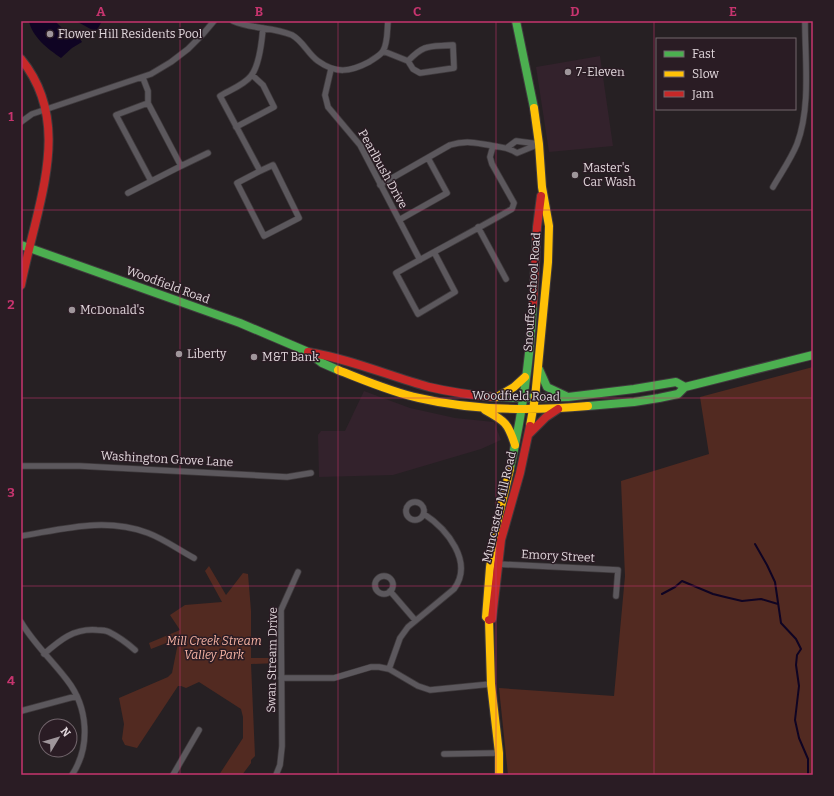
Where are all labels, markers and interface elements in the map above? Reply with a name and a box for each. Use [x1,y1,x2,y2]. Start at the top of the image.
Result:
text: A [96,4,106,19]
text: B [255,4,263,19]
text: C [413,4,421,19]
text: D [570,4,580,19]
text: E [729,4,737,19]
place label: Flower Hill Residents Pool [58,27,203,41]
marker: Flower Hill Residents Pool [45,29,55,39]
legend [656,38,796,110]
text: Fast [692,47,716,61]
place label: 7-Eleven [576,65,625,79]
marker: 7-Eleven [563,67,573,77]
text: Slow [692,67,719,81]
text: Jam [691,87,714,101]
text: 1 [8,109,14,124]
street label: Pearlbush Drive [356,127,410,211]
place label: Master's Car Wash [583,161,636,189]
marker: Master's Car Wash [570,170,580,180]
street label: Snouffer School Road [521,232,543,352]
street label: Woodfield Road [124,263,212,307]
text: 2 [7,297,15,312]
place label: McDonald's [80,303,145,317]
marker: McDonald's [67,305,77,315]
place label: Liberty [187,347,227,361]
marker: Liberty [174,349,184,359]
place label: M&T Bank [262,350,319,364]
marker: M&T Bank [249,352,259,362]
street label: Woodfield Road [472,388,560,404]
street label: Washington Grove Lane [100,449,234,469]
street label: Muncaster Mill Road [479,450,519,564]
text: 3 [7,485,15,500]
street label: Emory Street [521,547,596,565]
street label: Swan Stream Drive [264,607,280,713]
park label: Mill Creek Stream Valley Park [166,634,262,662]
text: 4 [7,673,15,688]
north arrow [38,718,78,758]
text: N [58,725,74,740]

